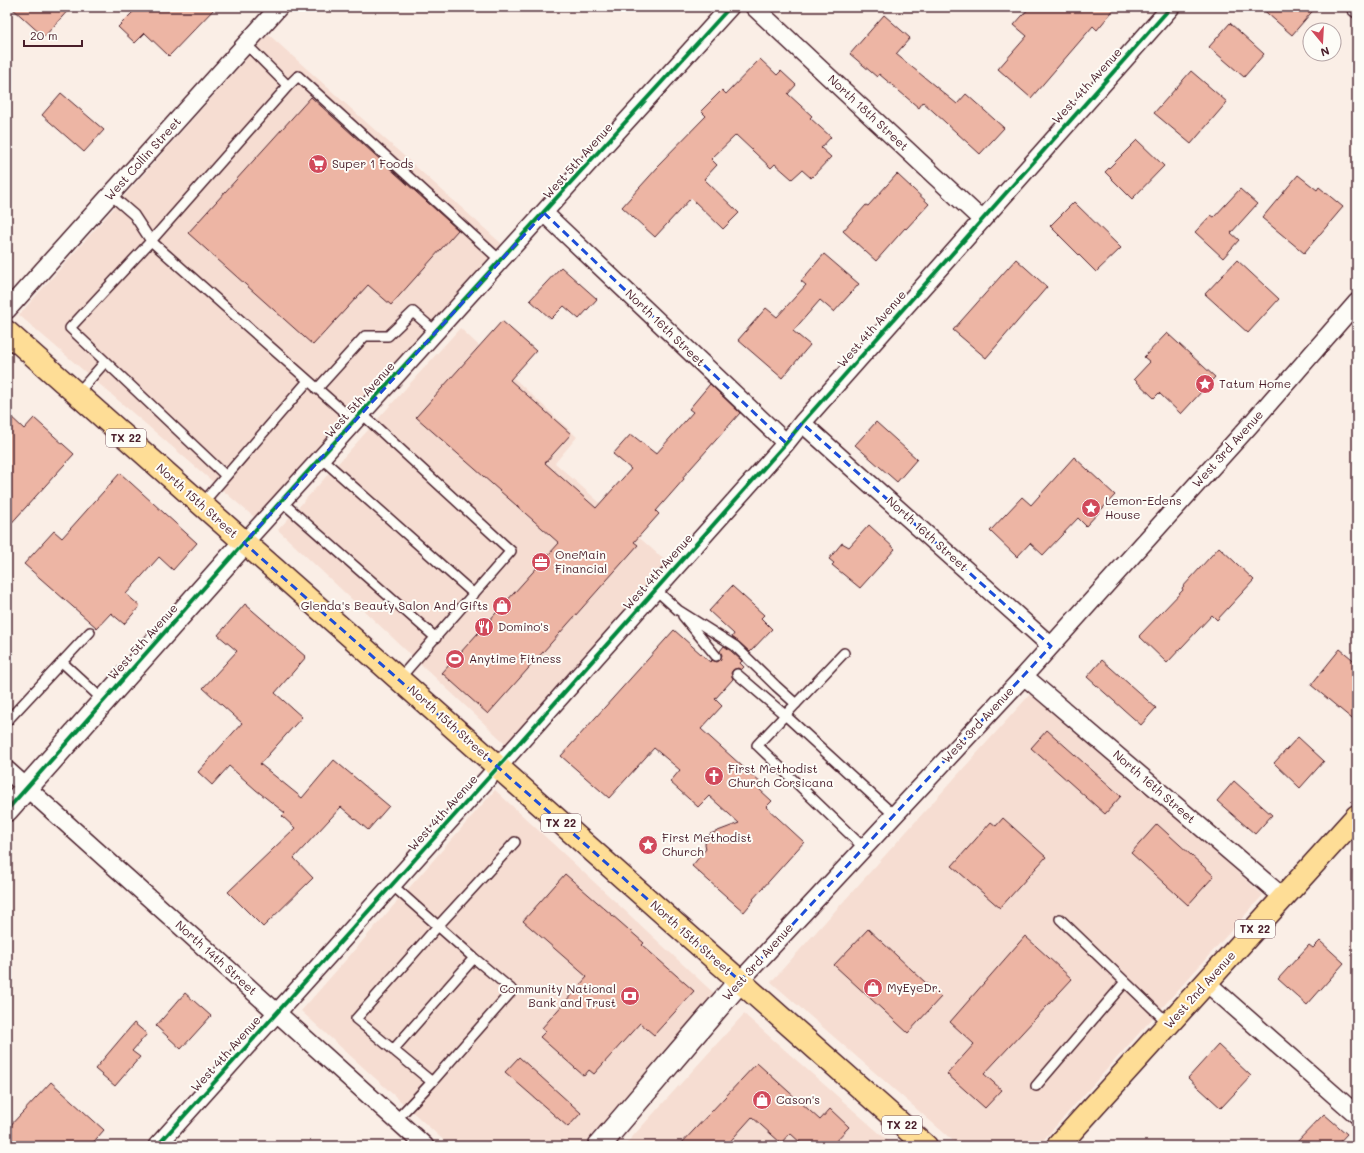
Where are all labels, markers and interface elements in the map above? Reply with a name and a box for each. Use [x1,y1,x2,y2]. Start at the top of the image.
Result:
scale bar [24,22,82,48]
north arrow [1302,22,1342,62]
text: 20 m [30,27,58,43]
street label: West 4th Avenue [1048,44,1125,127]
text: N [1319,44,1332,60]
street label: North 18th Street [825,71,912,154]
street label: West Collin Street [101,113,184,203]
street label: West 5th Avenue [539,119,616,202]
supermarket icon: Super 1 Foods [307,153,329,175]
place label: Super 1 Foods [332,155,414,171]
street label: North 16th Street [623,285,709,369]
street label: West 4th Avenue [833,286,909,370]
street label: West 5th Avenue [321,358,398,441]
place icon: Tatum Home [1194,373,1216,395]
place label: Tatum Home [1219,375,1291,391]
street label: West 3rd Avenue [1188,406,1266,490]
road number: TX 22 [106,429,146,447]
street label: North 15th Street [154,459,242,541]
street label: North 16th Street [883,492,972,574]
place label: Lemon-Edens House [1105,492,1182,522]
place icon: Lemon-Edens House [1080,497,1102,519]
street label: West 4th Avenue [619,530,696,613]
place label: OneMain Financial [555,546,607,576]
office icon: OneMain Financial [530,551,552,573]
shop icon: Glenda's Beauty Salon And Gifts [491,595,513,617]
place label: Glenda's Beauty Salon And Gifts [301,597,488,613]
street label: West 5th Avenue [104,600,181,683]
restaurant icon: Domino's [473,616,495,638]
place label: Domino's [498,618,549,634]
sports icon: Anytime Fitness [444,648,466,670]
place label: Anytime Fitness [469,650,562,666]
street label: North 15th Street [406,681,494,763]
street label: West 3rd Avenue [938,683,1017,766]
street label: North 16th Street [1110,746,1199,827]
place label: First Methodist Church Corsicana [728,760,833,790]
church icon: First Methodist Church Corsicana [703,765,725,787]
street label: West 4th Avenue [404,771,481,854]
road number: TX 22 [541,814,581,832]
place label: First Methodist Church [662,829,752,859]
place icon: First Methodist Church [637,834,659,856]
street label: North 15th Street [648,896,736,978]
street label: North 14th Street [173,916,261,998]
street label: West 3rd Avenue [718,919,796,1003]
road number: TX 22 [1235,920,1275,938]
street label: West 2nd Avenue [1160,947,1238,1032]
shop icon: MyEyeDr. [862,977,884,999]
place label: MyEyeDr. [887,979,941,995]
place label: Community National Bank and Trust [499,980,616,1010]
bank icon: Community National Bank and Trust [619,985,641,1007]
street label: West 4th Avenue [187,1012,264,1095]
shop icon: Cason's [751,1089,773,1111]
place label: Cason's [776,1091,820,1107]
road number: TX 22 [882,1116,922,1134]

